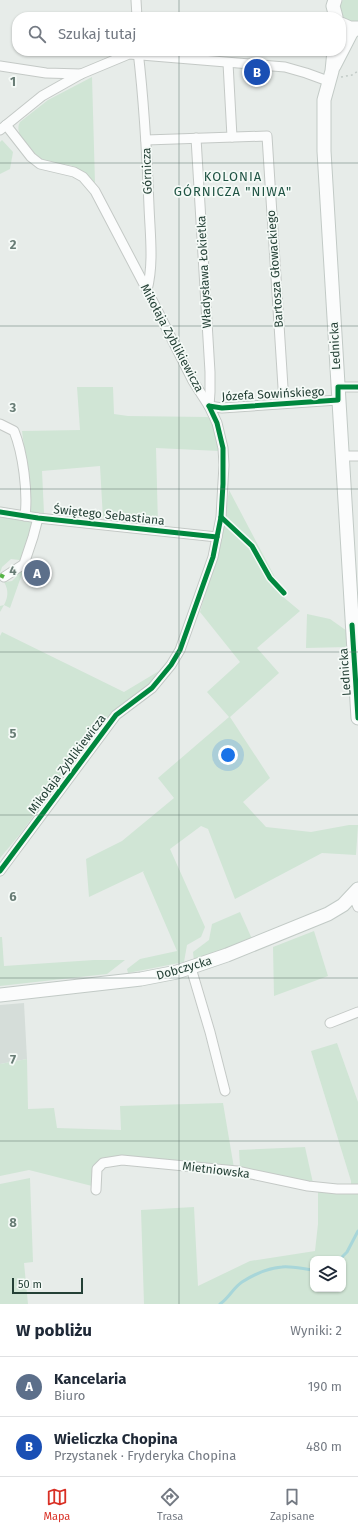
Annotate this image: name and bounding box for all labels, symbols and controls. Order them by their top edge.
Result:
search box [12,12,346,56]
icon: search [26,23,48,45]
text: Szukaj tutaj [58,25,136,43]
pin: B [244,57,270,87]
text: 1 [10,74,16,89]
street label: Górnicza [139,147,155,195]
district label: KOLONIA GÓRNICZA "NIWA" [174,169,292,199]
street label: Bartosza Głowackiego [264,210,286,328]
street label: Władysława Łokietka [194,215,214,329]
text: 2 [10,237,17,252]
street label: Mikołaja Zyblikiewicza [138,282,206,394]
street label: Lednicka [327,322,343,370]
street label: Józefa Sowińskiego [221,384,325,404]
text: 3 [9,400,17,415]
street label: Świętego Sebastiana [53,501,165,528]
pin: A [24,558,50,588]
text: 4 [9,563,17,578]
street label: Lednicka [336,648,354,696]
street label: Mikołaja Zyblikiewicza [25,712,109,816]
text: 5 [10,726,17,741]
your location [218,745,238,765]
text: 6 [9,889,17,904]
street label: Dobczycka [155,953,213,983]
text: 7 [10,1052,16,1067]
street label: Mietniowska [182,1159,250,1181]
text: 8 [9,1215,17,1230]
map controls [310,1256,346,1292]
button: layers [310,1256,346,1292]
scale bar [12,1276,83,1295]
text: 50 m [18,1278,42,1291]
text: W pobliżu [16,1320,92,1341]
text: Wyniki: 2 [290,1323,342,1338]
text: Kancelaria [54,1370,126,1388]
text: A [25,1379,33,1394]
text: 190 m [308,1379,342,1394]
text: Biuro [54,1388,85,1403]
text: Wieliczka Chopina [54,1430,178,1448]
text: B [25,1439,33,1454]
text: 480 m [306,1439,342,1454]
text: Przystanek · Fryderyka Chopina [54,1448,236,1463]
tab: Mapa [43,1486,70,1523]
tab: Trasa [157,1486,183,1523]
tab: Zapisane [270,1486,315,1523]

